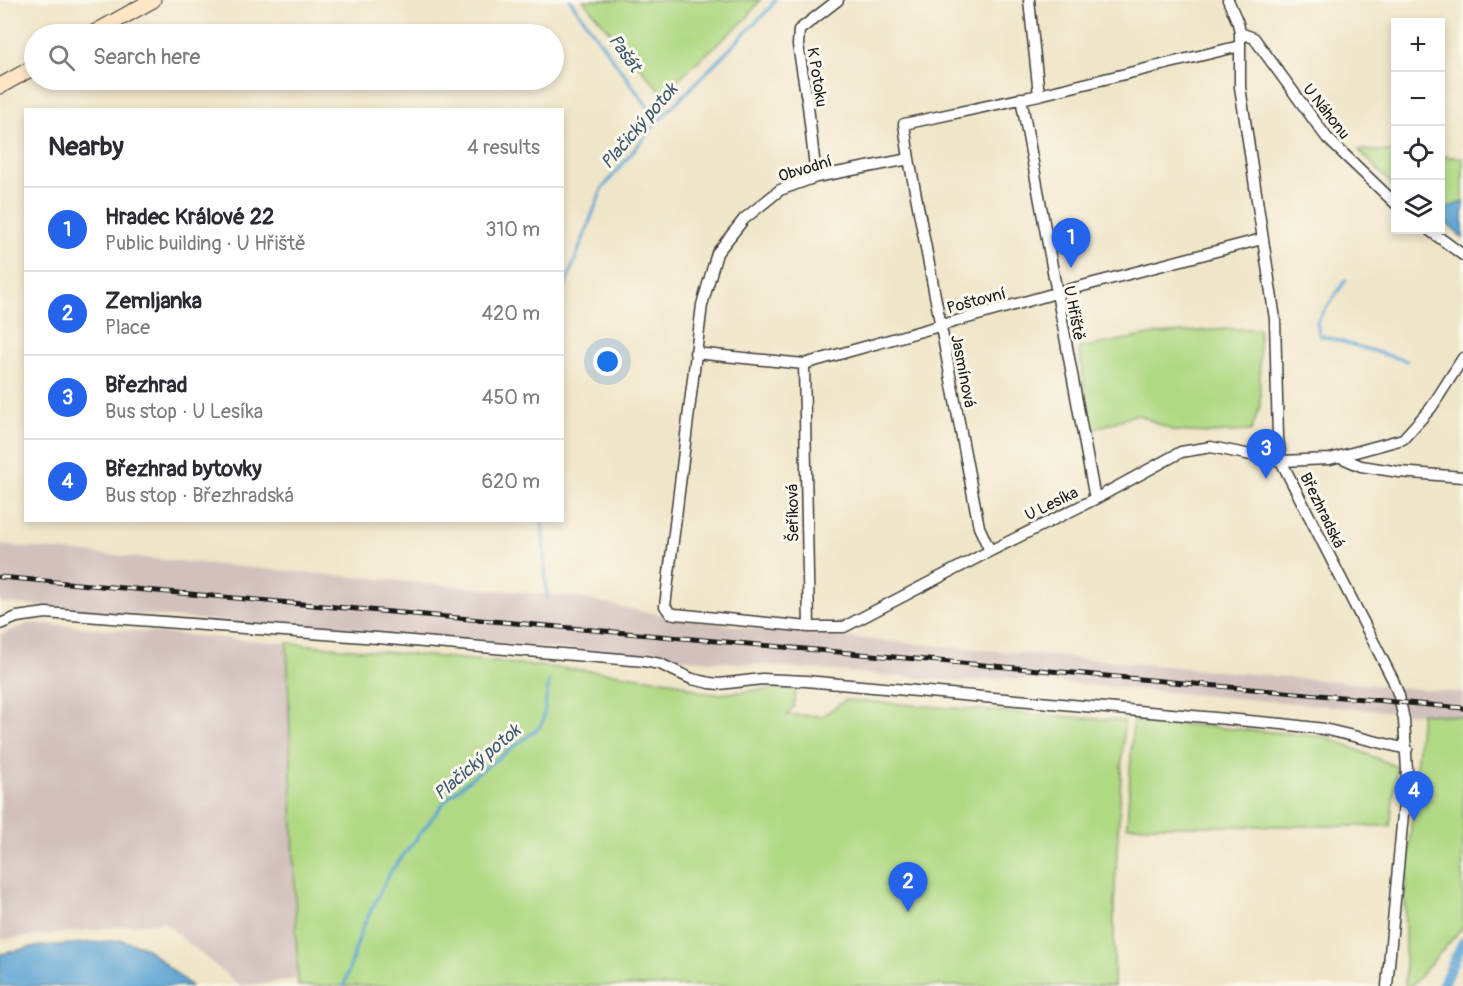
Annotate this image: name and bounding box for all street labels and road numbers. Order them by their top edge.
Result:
street label: K Potoku [802,46,832,109]
street label: U Náhonu [1298,80,1354,144]
street label: Obvodní [776,151,835,187]
street label: Poštovní [945,283,1008,318]
street label: U Hřiště [1059,284,1089,342]
street label: Jasmínová [946,333,980,409]
street label: Březhradská [1295,470,1349,551]
street label: U Lesíka [1022,482,1081,525]
street label: Šeříková [781,484,804,542]

